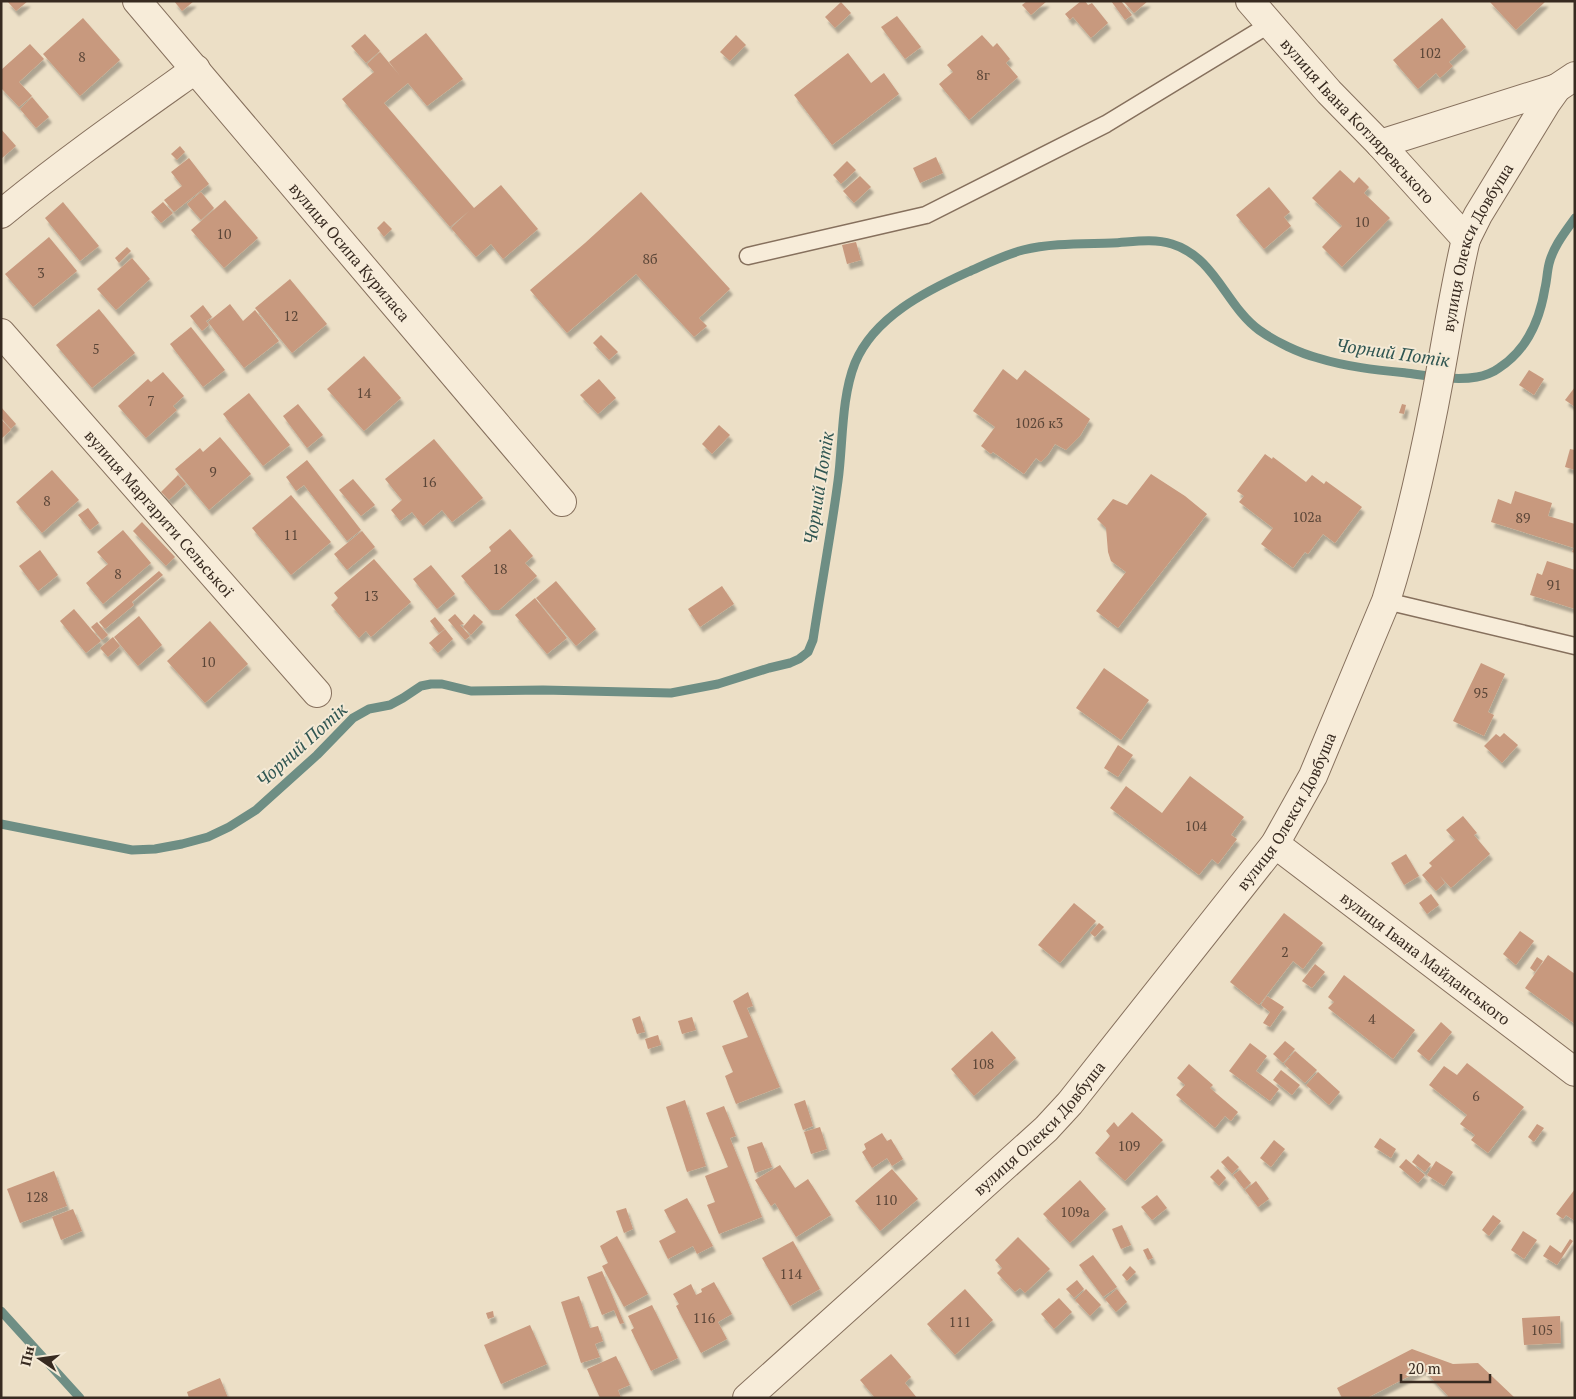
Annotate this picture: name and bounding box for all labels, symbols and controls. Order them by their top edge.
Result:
street label: вулиця Івана Котляревського [1276,33,1440,208]
house number: 102 [1419,43,1441,62]
house number: 8 [78,47,86,66]
house number: 8г [976,65,990,84]
street label: вулиця Олекси Довбуша [1437,159,1518,334]
street label: вулиця Осипа Куриласа [284,177,415,326]
house number: 10 [1355,212,1369,231]
house number: 10 [217,224,231,243]
house number: 8б [642,249,658,268]
house number: 3 [37,263,45,282]
house number: 12 [284,306,298,325]
water label: Чорний Потік [1335,332,1452,372]
house number: 5 [92,339,100,358]
house number: 14 [357,383,372,402]
house number: 7 [147,391,155,410]
house number: 102б к3 [1015,413,1063,432]
street label: вулиця Маргарити Сельської [80,425,239,602]
water label: Чорний Потік [797,429,839,546]
house number: 9 [209,462,217,481]
house number: 16 [422,472,437,491]
house number: 8 [43,491,51,510]
house number: 102а [1292,507,1322,526]
house number: 89 [1516,508,1530,527]
house number: 11 [284,525,298,544]
house number: 18 [493,559,507,578]
house number: 8 [114,564,122,583]
house number: 91 [1547,575,1561,594]
house number: 13 [364,586,378,605]
house number: 10 [201,652,215,671]
house number: 95 [1474,683,1488,702]
water label: Чорний Потік [251,697,352,791]
street label: вулиця Олекси Довбуша [1232,729,1341,895]
house number: 104 [1185,816,1208,835]
street label: вулиця Івана Майданського [1336,887,1515,1030]
house number: 2 [1281,942,1289,961]
house number: 4 [1368,1009,1376,1028]
house number: 108 [972,1054,994,1073]
street label: вулиця Олекси Довбуша [968,1056,1110,1200]
house number: 6 [1472,1086,1480,1105]
house number: 109 [1118,1136,1140,1155]
house number: 128 [26,1187,48,1206]
house number: 110 [875,1190,897,1209]
house number: 109а [1060,1202,1090,1221]
house number: 114 [780,1264,803,1283]
house number: 116 [693,1308,716,1327]
house number: 111 [949,1312,971,1331]
house number: 105 [1531,1320,1553,1339]
north arrow [15,1334,65,1384]
text: Пн [15,1344,38,1368]
scale bar [1401,1352,1490,1384]
text: 20 m [1408,1358,1441,1378]

